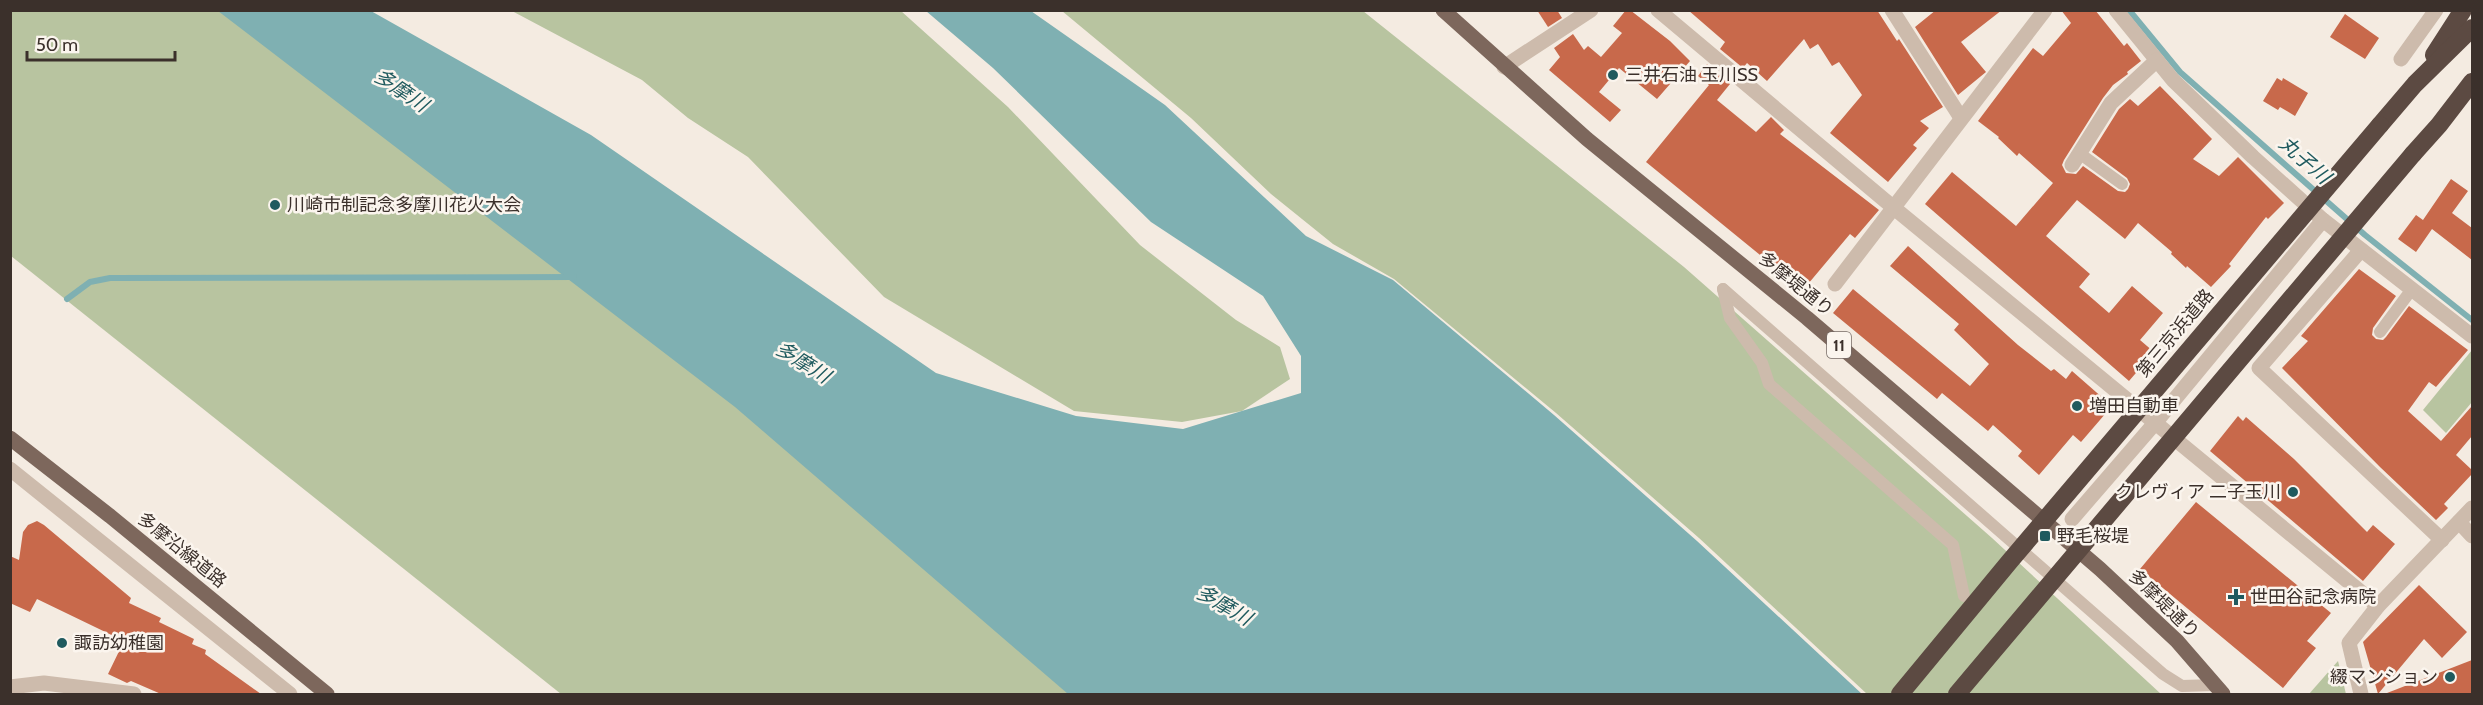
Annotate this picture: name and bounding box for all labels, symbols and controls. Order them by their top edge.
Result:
scale bar [27,24,176,62]
text: 50 m [36,34,78,56]
water label: 多摩川 [369,63,434,118]
place label: 三井石油 玉川SS [1625,64,1758,86]
marker: 三井石油 玉川SS [1606,68,1620,82]
water label: 丸子川 [2274,131,2337,190]
place label: 川崎市制記念多摩川花火大会 [287,194,521,216]
marker: 川崎市制記念多摩川花火大会 [268,198,282,212]
street label: 多摩堤通り [1754,247,1838,321]
street label: 第三京浜道路 [2132,285,2218,381]
road number: 11 [1827,332,1851,358]
water label: 多摩川 [771,336,836,389]
place label: 増田自動車 [2089,395,2179,417]
marker: 増田自動車 [2070,399,2084,413]
place label: クレヴィア 二子玉川 [2115,481,2281,503]
marker: クレヴィア 二子玉川 [2286,485,2300,499]
street label: 多摩沿線道路 [133,507,231,593]
place label: 野毛桜堤 [2057,525,2129,547]
marker: 野毛桜堤 [2038,529,2052,543]
street label: 多摩堤通り [2124,565,2204,643]
water label: 多摩川 [1192,580,1258,631]
place label: 世田谷記念病院 [2250,586,2376,608]
marker: 世田谷記念病院 [2227,588,2245,606]
place label: 諏訪幼稚園 [74,632,164,654]
marker: 諏訪幼稚園 [55,636,69,650]
place label: 綴マンション [2330,666,2438,688]
marker: 綴マンション [2443,670,2457,684]

